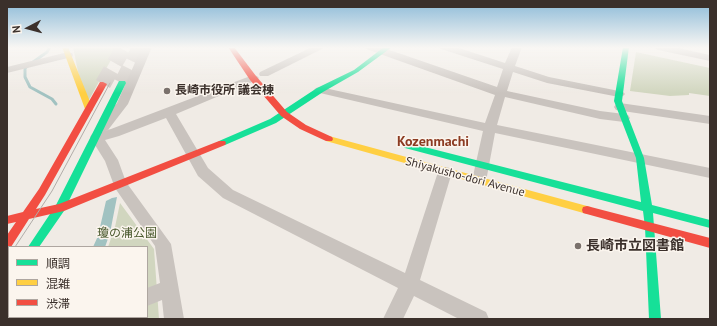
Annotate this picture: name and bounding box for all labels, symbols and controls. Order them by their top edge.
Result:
north arrow [8,8,48,48]
text: N [9,25,23,34]
place label: 長崎市役所 議会棟 [175,84,274,98]
marker: 長崎市役所 議会棟 [162,86,172,96]
district label: Kozenmachi [397,134,469,150]
street label: Shiyakusho-dori Avenue [404,154,526,200]
park label: 瓊の浦公園 [97,227,157,241]
place label: 長崎市立図書館 [586,238,684,254]
marker: 長崎市立図書館 [573,241,583,251]
legend [8,246,148,318]
text: 順調 [46,256,70,271]
text: 混雑 [46,276,70,291]
text: 渋滞 [46,296,70,311]

